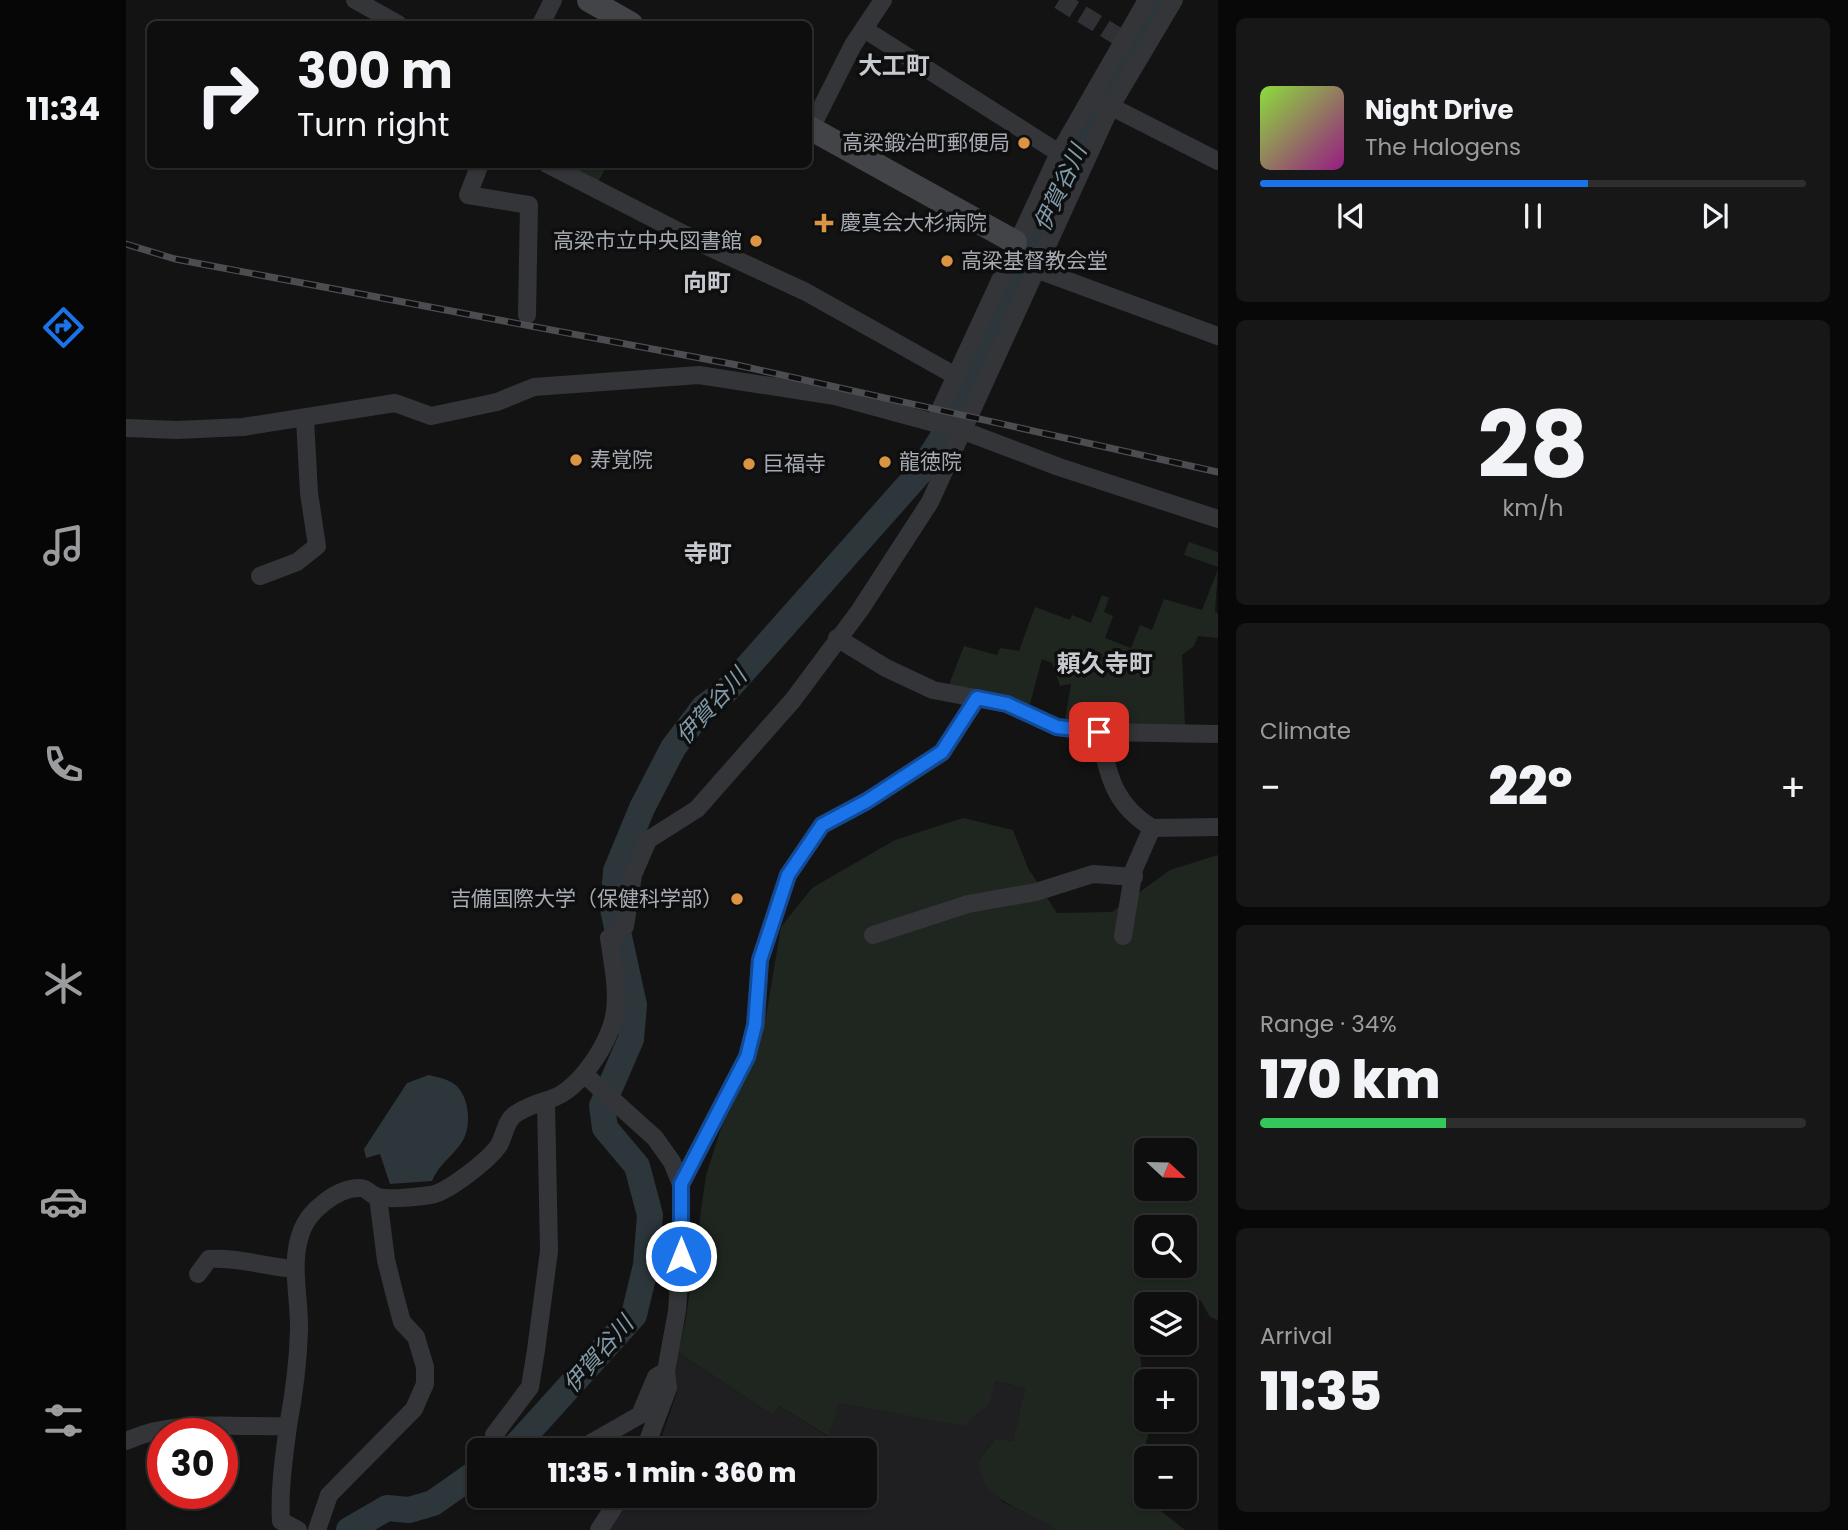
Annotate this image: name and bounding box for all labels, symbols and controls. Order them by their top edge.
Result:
text: 300 m [297,37,453,105]
icon: right [182,49,273,140]
district label: 大工町 [858,49,930,82]
text: 11:34 [26,86,100,131]
text: Night Drive [1365,92,1513,128]
text: Turn right [297,102,449,147]
place label: 高梁鍛冶町郵便局 [842,128,1010,157]
text: The Halogens [1365,131,1521,163]
marker: 高梁鍛冶町郵便局 [1016,135,1032,151]
water label: 伊賀谷川 [1026,137,1095,236]
icon: previous [1332,197,1370,235]
icon: pause [1514,197,1552,235]
icon: next [1696,197,1734,235]
place label: 慶真会大杉病院 [840,208,987,237]
marker: 慶真会大杉病院 [814,213,834,233]
place label: 高梁市立中央図書館 [553,226,742,255]
marker: 高梁市立中央図書館 [748,233,764,249]
place label: 高梁基督教会堂 [961,246,1108,275]
marker: 高梁基督教会堂 [939,253,955,269]
district label: 向町 [683,266,731,299]
icon: directions [39,303,88,352]
text: 28 [1478,381,1588,509]
place label: 寿覚院 [590,445,653,474]
place label: 龍徳院 [899,447,962,476]
place label: 巨福寺 [763,449,826,478]
marker: 寿覚院 [568,452,584,468]
marker: 龍徳院 [877,454,893,470]
marker: 巨福寺 [741,456,757,472]
text: km/h [1502,492,1564,524]
icon: music [39,521,88,570]
district label: 寺町 [684,537,732,570]
district label: 頼久寺町 [1057,647,1153,680]
water label: 伊賀谷川 [668,659,756,751]
pin [1069,702,1129,762]
icon: arrive [1080,713,1118,751]
text: Climate [1260,715,1351,747]
icon: phone [39,740,88,789]
text: 22° [1488,750,1573,823]
text: − [1260,761,1281,814]
text: + [1780,761,1806,814]
place label: 吉備国際大学（保健科学部） [450,884,723,913]
marker: 吉備国際大学（保健科学部） [729,891,745,907]
icon: climate [39,959,88,1008]
text: Range · 34% [1260,1008,1397,1040]
text: 170 km [1260,1043,1441,1116]
north arrow [1134,1138,1197,1200]
map controls [1134,1138,1197,1509]
icon: car [39,1177,88,1226]
button: search [1134,1215,1197,1278]
position arrow [644,1219,718,1293]
button: layers [1134,1292,1197,1355]
water label: 伊賀谷川 [556,1307,642,1399]
text: Arrival [1260,1320,1332,1352]
text: 11:35 [1260,1355,1382,1428]
button: + [1134,1369,1197,1432]
icon: filters [39,1396,88,1445]
speed limit sign: 30 [147,1418,238,1509]
button: − [1134,1446,1197,1509]
text: 11:35 · 1 min · 360 m [548,1455,796,1491]

